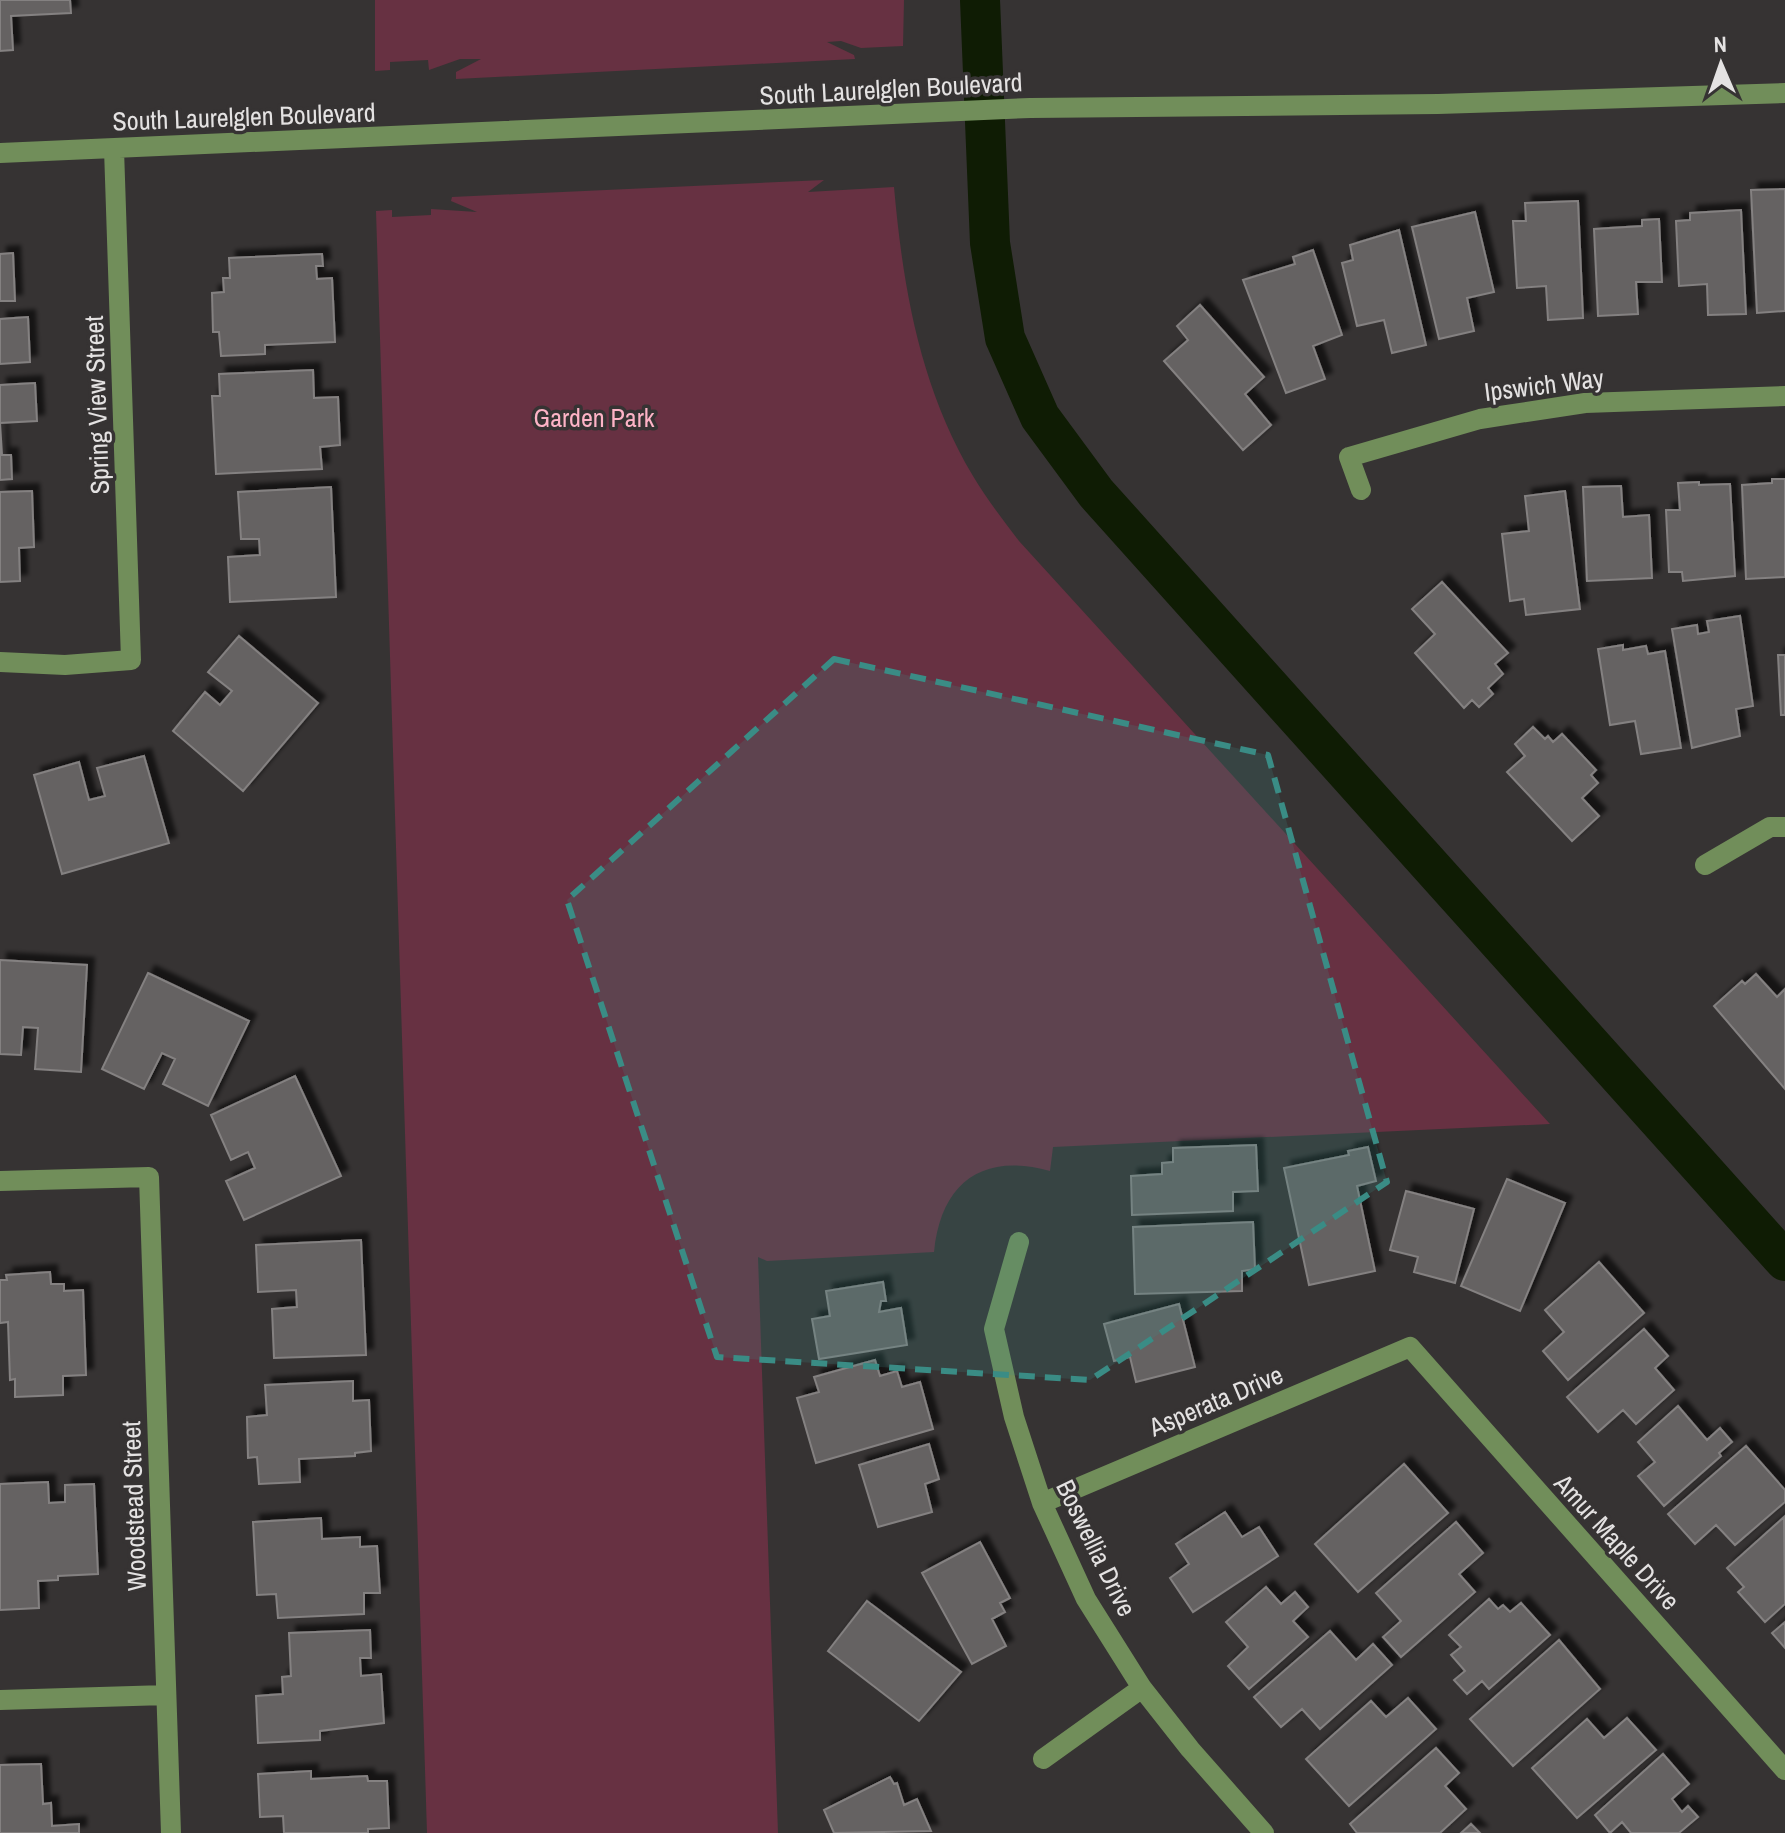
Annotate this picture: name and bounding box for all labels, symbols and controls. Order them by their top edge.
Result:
north arrow [1681,24,1761,104]
text: N [1713,29,1727,59]
street label: South Laurelglen Boulevard [759,64,1023,113]
street label: South Laurelglen Boulevard [112,94,376,139]
street label: Spring View Street [76,315,117,495]
street label: Ipswich Way [1482,360,1606,409]
park label: Garden Park [534,400,655,435]
street label: Asperata Drive [1143,1357,1288,1445]
street label: Woodstead Street [113,1420,154,1592]
street label: Amur Maple Drive [1546,1465,1688,1617]
street label: Boswellia Drive [1048,1474,1145,1622]

